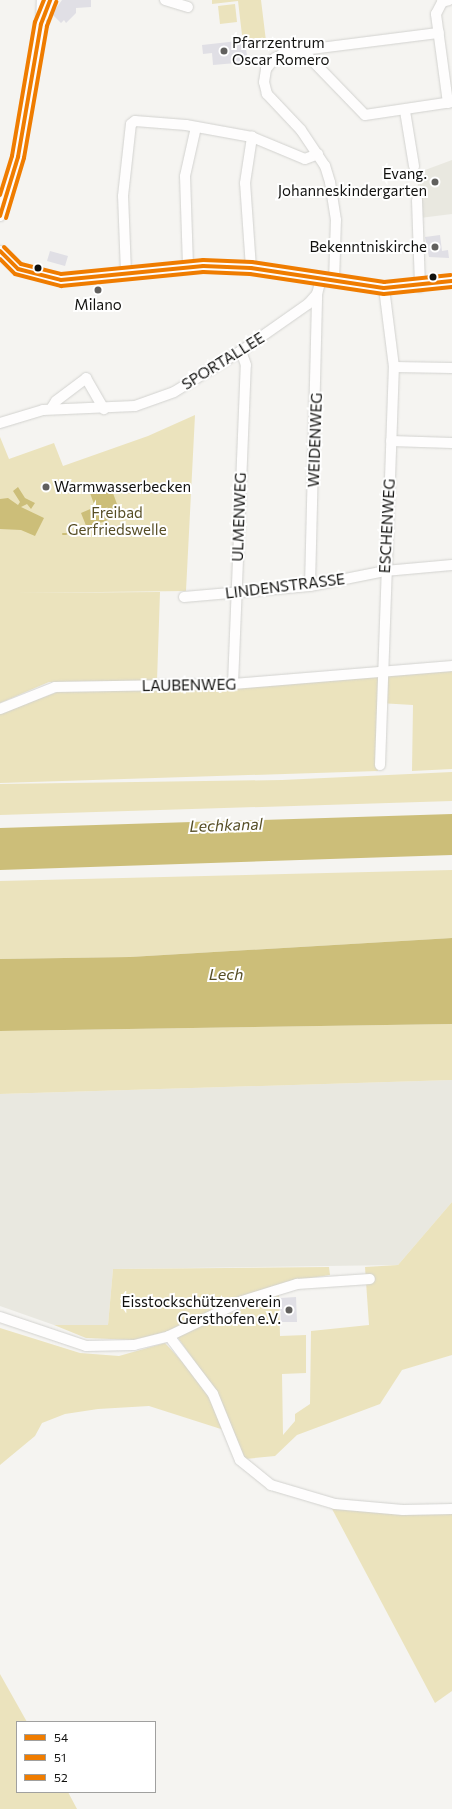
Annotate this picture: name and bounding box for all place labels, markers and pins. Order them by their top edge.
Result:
place label: Pfarrzentrum Oscar Romero [232,33,329,68]
marker: Pfarrzentrum Oscar Romero [219,46,229,56]
place label: Evang. Johanneskindergarten [278,164,427,199]
marker: Evang. Johanneskindergarten [430,177,440,187]
place label: Bekenntniskirche [309,238,427,256]
marker: Bekenntniskirche [430,242,440,252]
unlabelled marker [33,263,43,273]
unlabelled marker [428,272,438,282]
marker: Milano [93,285,103,295]
place label: Milano [74,296,122,314]
place label: Warmwasserbecken [54,478,191,496]
marker: Warmwasserbecken [41,482,51,492]
place label: Eisstockschützenverein Gersthofen e.V. [122,1292,281,1327]
marker: Eisstockschützenverein Gersthofen e.V. [284,1305,294,1315]

